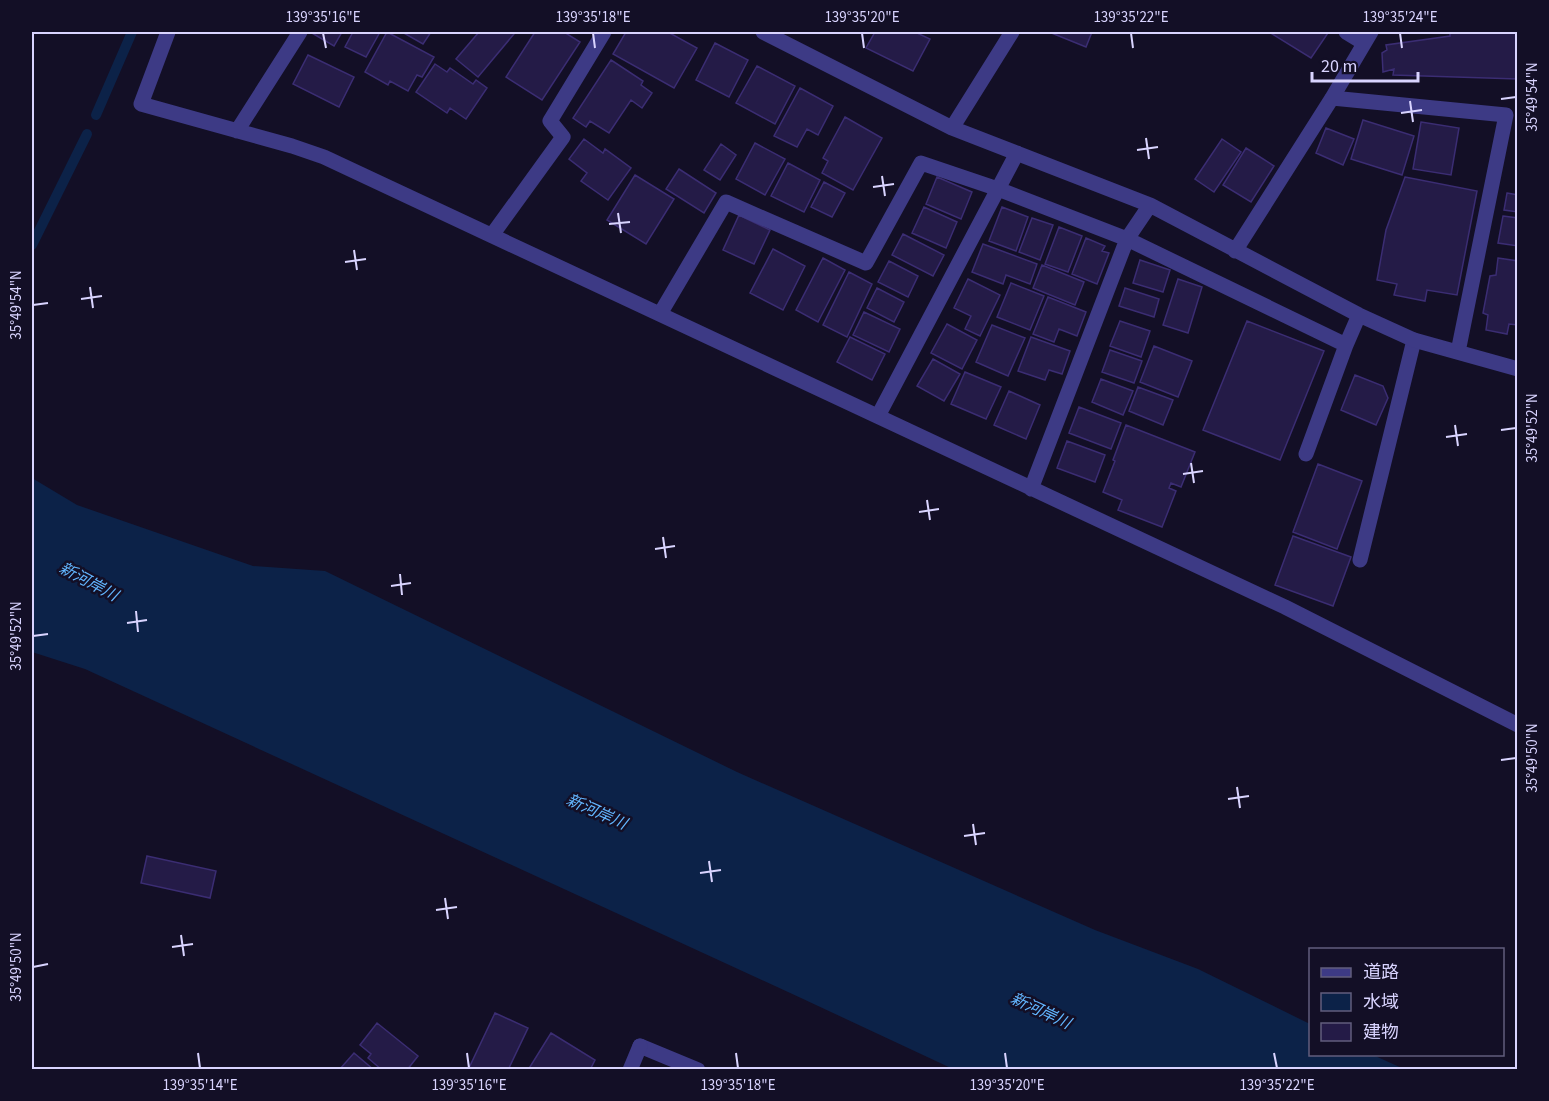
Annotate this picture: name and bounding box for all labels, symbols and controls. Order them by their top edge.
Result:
text: 139°35'16"E [285,7,361,28]
text: 139°35'18"E [555,7,631,28]
text: 139°35'20"E [824,7,900,28]
text: 139°35'22"E [1093,7,1169,28]
text: 139°35'24"E [1362,7,1438,28]
scale bar [1312,45,1418,83]
text: 20 m [1321,54,1357,79]
text: 35°49'54"N [1522,62,1543,132]
text: 35°49'54"N [6,270,27,340]
text: 35°49'52"N [1522,393,1543,463]
water label: 新河岸川 [55,557,124,608]
text: 35°49'52"N [6,601,27,671]
text: 35°49'50"N [1522,723,1543,793]
water label: 新河岸川 [563,789,632,836]
text: 35°49'50"N [6,932,27,1002]
legend [1309,948,1504,1056]
text: 道路 [1363,960,1399,985]
water label: 新河岸川 [1007,987,1076,1035]
text: 水域 [1363,990,1399,1015]
text: 建物 [1363,1020,1399,1045]
text: 139°35'14"E [162,1075,238,1096]
text: 139°35'16"E [431,1075,507,1096]
text: 139°35'18"E [700,1075,776,1096]
text: 139°35'20"E [969,1075,1045,1096]
text: 139°35'22"E [1239,1075,1315,1096]

